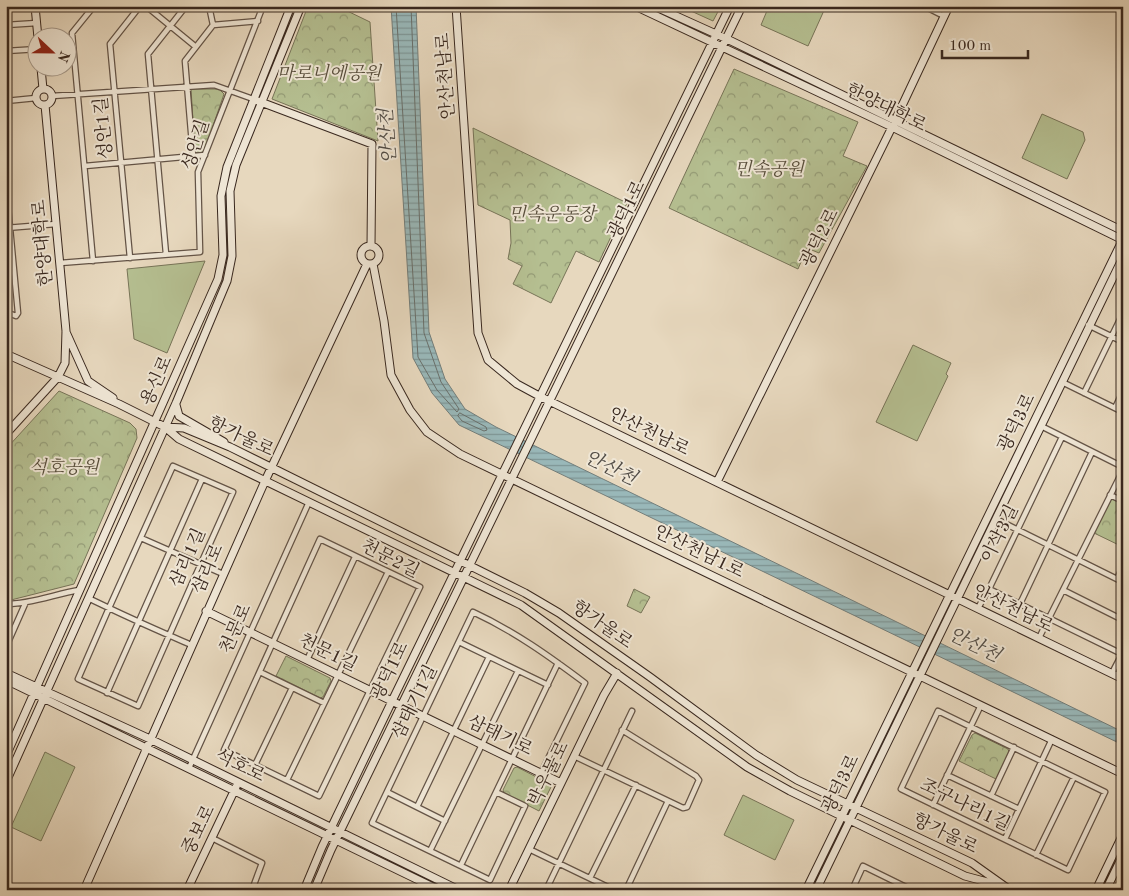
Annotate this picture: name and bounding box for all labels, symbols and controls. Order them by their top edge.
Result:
north arrow [28,28,78,78]
scale bar [942,28,1028,60]
street label: 안산천남로 [433,32,458,120]
text: 100 m [949,39,991,54]
text: N [55,49,72,64]
park label: 마로니에공원 [277,63,383,83]
street label: 한양대학로 [843,80,929,135]
street label: 성안1길 [91,96,116,160]
water label: 안산천 [374,106,400,164]
street label: 성안길 [178,117,213,173]
park label: 민속공원 [734,159,805,179]
street label: 광덕1로 [604,177,649,242]
street label: 한양대학로 [29,199,56,287]
park label: 민속운동장 [509,204,598,224]
street label: 광덕2로 [797,206,842,270]
street label: 용신로 [137,353,176,408]
street label: 광덕3로 [994,390,1039,455]
street label: 안산천남로 [606,404,692,459]
street label: 항가울로 [206,413,277,460]
water label: 안산천 [581,446,642,490]
park label: 석호공원 [29,457,100,477]
street label: 이삭3길 [977,501,1022,566]
street label: 안산천남1로 [651,522,747,581]
street label: 삼리1길 [166,525,209,590]
street label: 천문2길 [358,536,422,581]
street label: 삼리로 [188,541,227,596]
street label: 안산천남로 [970,581,1056,636]
street label: 항가울로 [568,597,636,652]
street label: 천문로 [216,601,255,656]
water label: 안산천 [945,623,1006,667]
street label: 천문1길 [296,630,361,675]
street label: 광덕1로 [367,638,412,703]
street label: 삼태기1길 [388,662,441,742]
street label: 삼태기로 [465,712,536,759]
street label: 박우물로 [525,738,572,809]
street label: 석호로 [213,745,268,786]
street label: 광덕3로 [818,751,863,816]
street label: 조구나리1길 [917,775,1013,834]
street label: 중보로 [179,802,219,857]
street label: 항가울로 [910,810,981,857]

